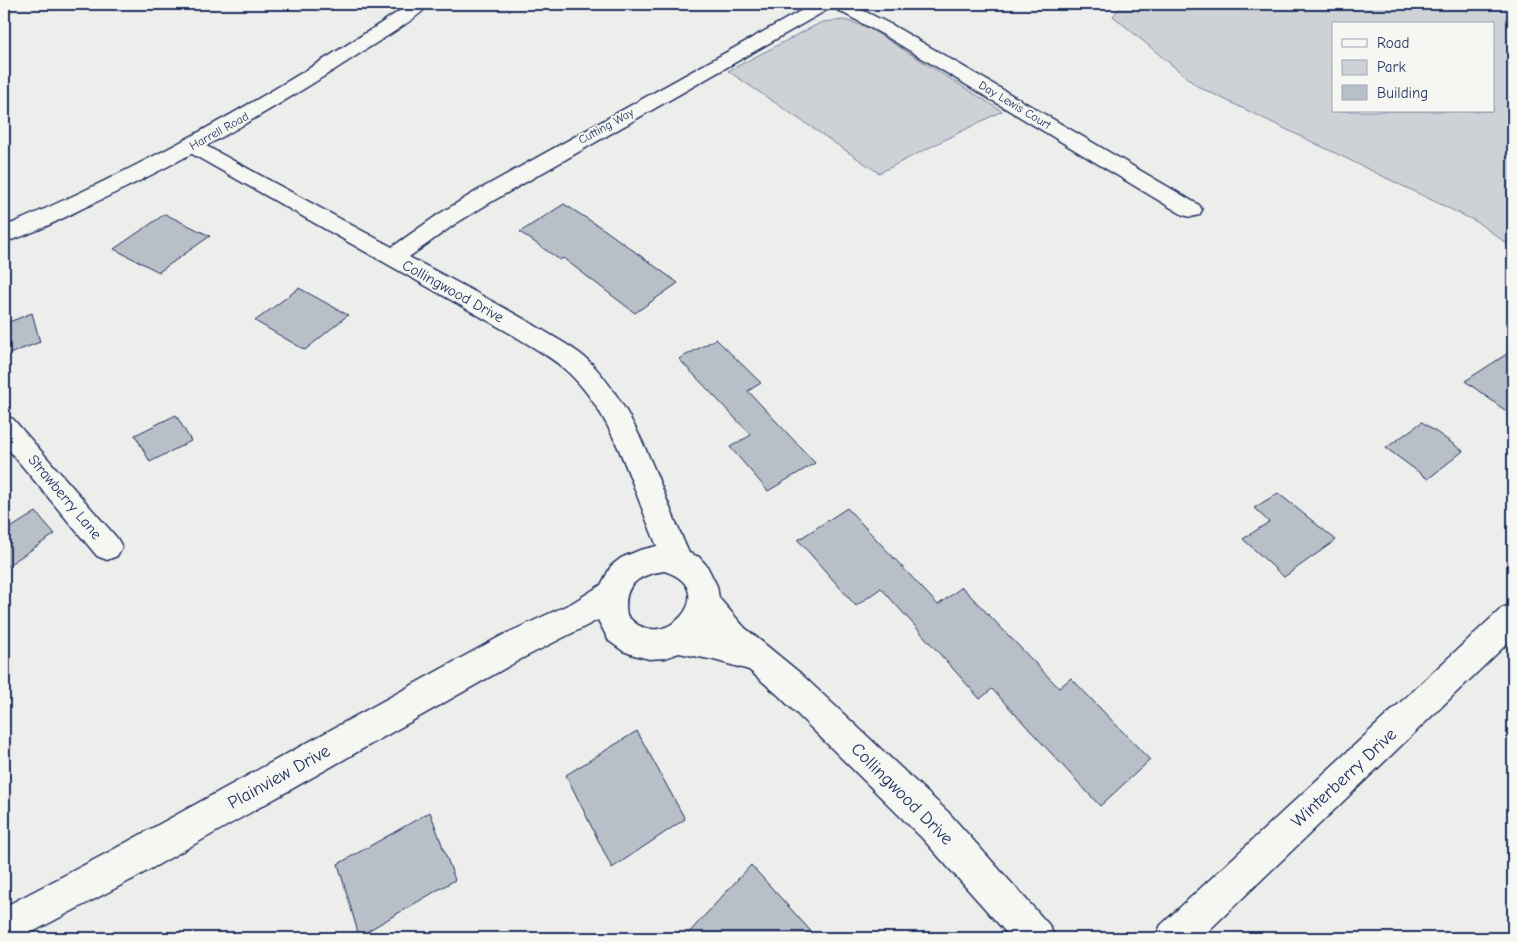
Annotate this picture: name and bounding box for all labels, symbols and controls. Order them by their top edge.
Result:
legend [1332,22,1494,112]
text: Road [1377,34,1409,52]
text: Park [1377,58,1406,76]
street label: Day Lewis Court [976,78,1054,132]
text: Building [1377,84,1428,102]
street label: Cutting Way [576,105,637,147]
street label: Harrell Road [187,109,251,153]
street label: Collingwood Drive [399,256,507,327]
street label: Strawberry Lane [24,451,106,543]
street label: Winterberry Drive [1287,724,1401,832]
street label: Collingwood Drive [847,739,957,849]
street label: Plainview Drive [224,740,334,814]

